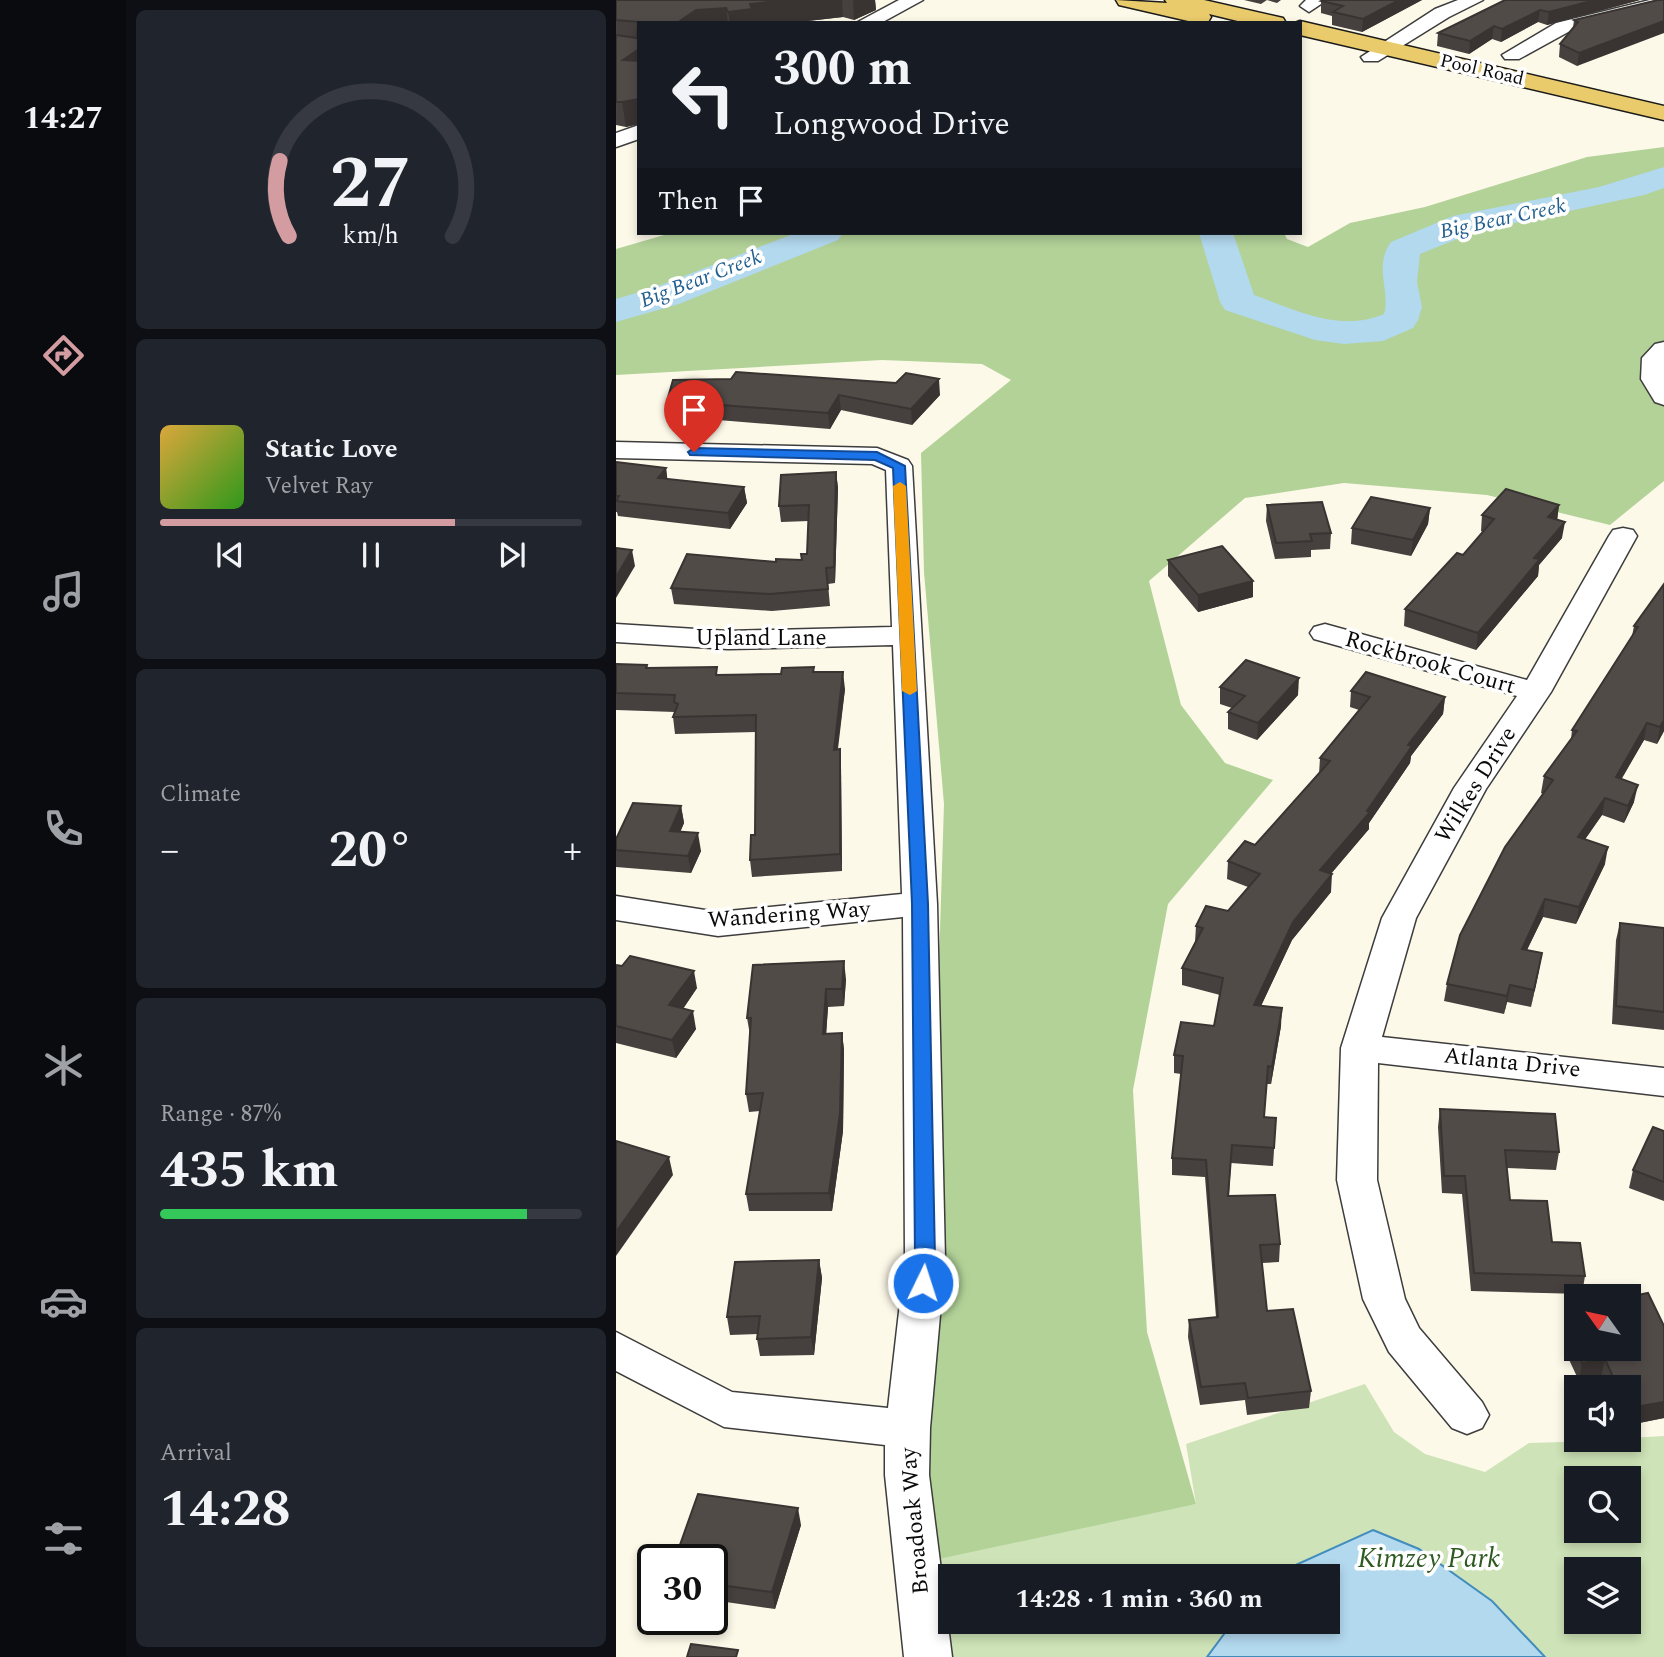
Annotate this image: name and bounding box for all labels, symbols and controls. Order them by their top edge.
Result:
text: 300 m [773,32,912,107]
street label: Pool Road [1437,46,1527,94]
icon: left [658,49,749,140]
text: 14:27 [23,94,103,143]
text: Longwood Drive [773,100,1010,149]
text: 27 [330,129,412,240]
text: Then [658,181,718,221]
icon: arrive [732,182,770,220]
water label: Big Bear Creek [1437,190,1569,248]
text: km/h [343,217,399,255]
water label: Big Bear Creek [635,241,767,317]
icon: directions [39,331,88,380]
pin [664,380,724,452]
icon: arrive [675,391,713,429]
text: Static Love [265,429,398,469]
text: Velvet Ray [265,469,372,504]
icon: previous [211,536,249,574]
icon: pause [352,536,390,574]
icon: next [493,536,531,574]
icon: music [39,567,88,616]
street label: Upland Lane [695,621,827,656]
street label: Rockbrook Court [1341,622,1519,704]
street label: Wilkes Drive [1426,720,1526,850]
text: Climate [160,777,241,812]
icon: phone [39,804,88,853]
text: 20° [329,811,413,890]
text: − [160,822,179,880]
text: + [563,822,582,880]
street label: Wandering Way [707,892,872,938]
street label: Atlanta Drive [1442,1038,1582,1088]
icon: climate [39,1041,88,1090]
text: Range · 87% [160,1097,281,1132]
text: 435 km [160,1131,339,1210]
position arrow [886,1246,960,1320]
icon: car [39,1277,88,1326]
north arrow [1564,1284,1642,1362]
map controls [1564,1284,1641,1634]
button: sound [1564,1375,1641,1452]
text: Arrival [160,1436,232,1471]
street label: Broadoak Way [891,1445,939,1596]
button: search [1564,1466,1641,1543]
text: 14:28 [160,1470,291,1549]
icon: filters [39,1514,88,1563]
park label: Kimzey Park [1358,1537,1500,1580]
speed limit sign: 30 [637,1544,728,1635]
button: layers [1564,1557,1641,1634]
text: 14:28 · 1 min · 360 m [1015,1579,1263,1619]

